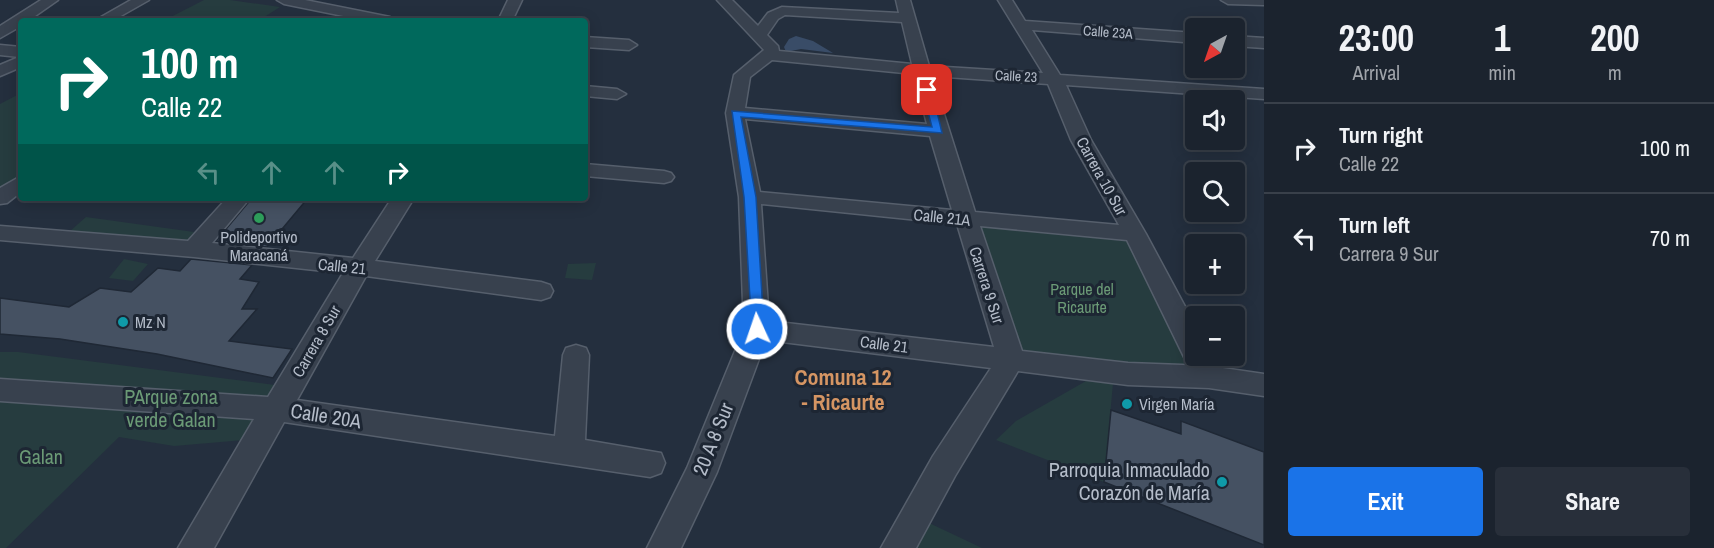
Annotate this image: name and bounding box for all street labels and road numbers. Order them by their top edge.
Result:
street label: Calle 23A [1083,21,1134,43]
street label: Calle 23 [994,66,1038,86]
street label: Carrera 10 Sur [1071,133,1133,220]
street label: Calle 21A [913,203,972,231]
street label: Carrera 9 Sur [964,244,1010,327]
street label: Calle 21 [317,253,368,280]
street label: Carrera 8 Sur [287,301,346,381]
street label: Calle 21 [859,330,910,358]
street label: Calle 20A [289,397,363,434]
street label: 20 A 8 Sur [686,398,739,479]

